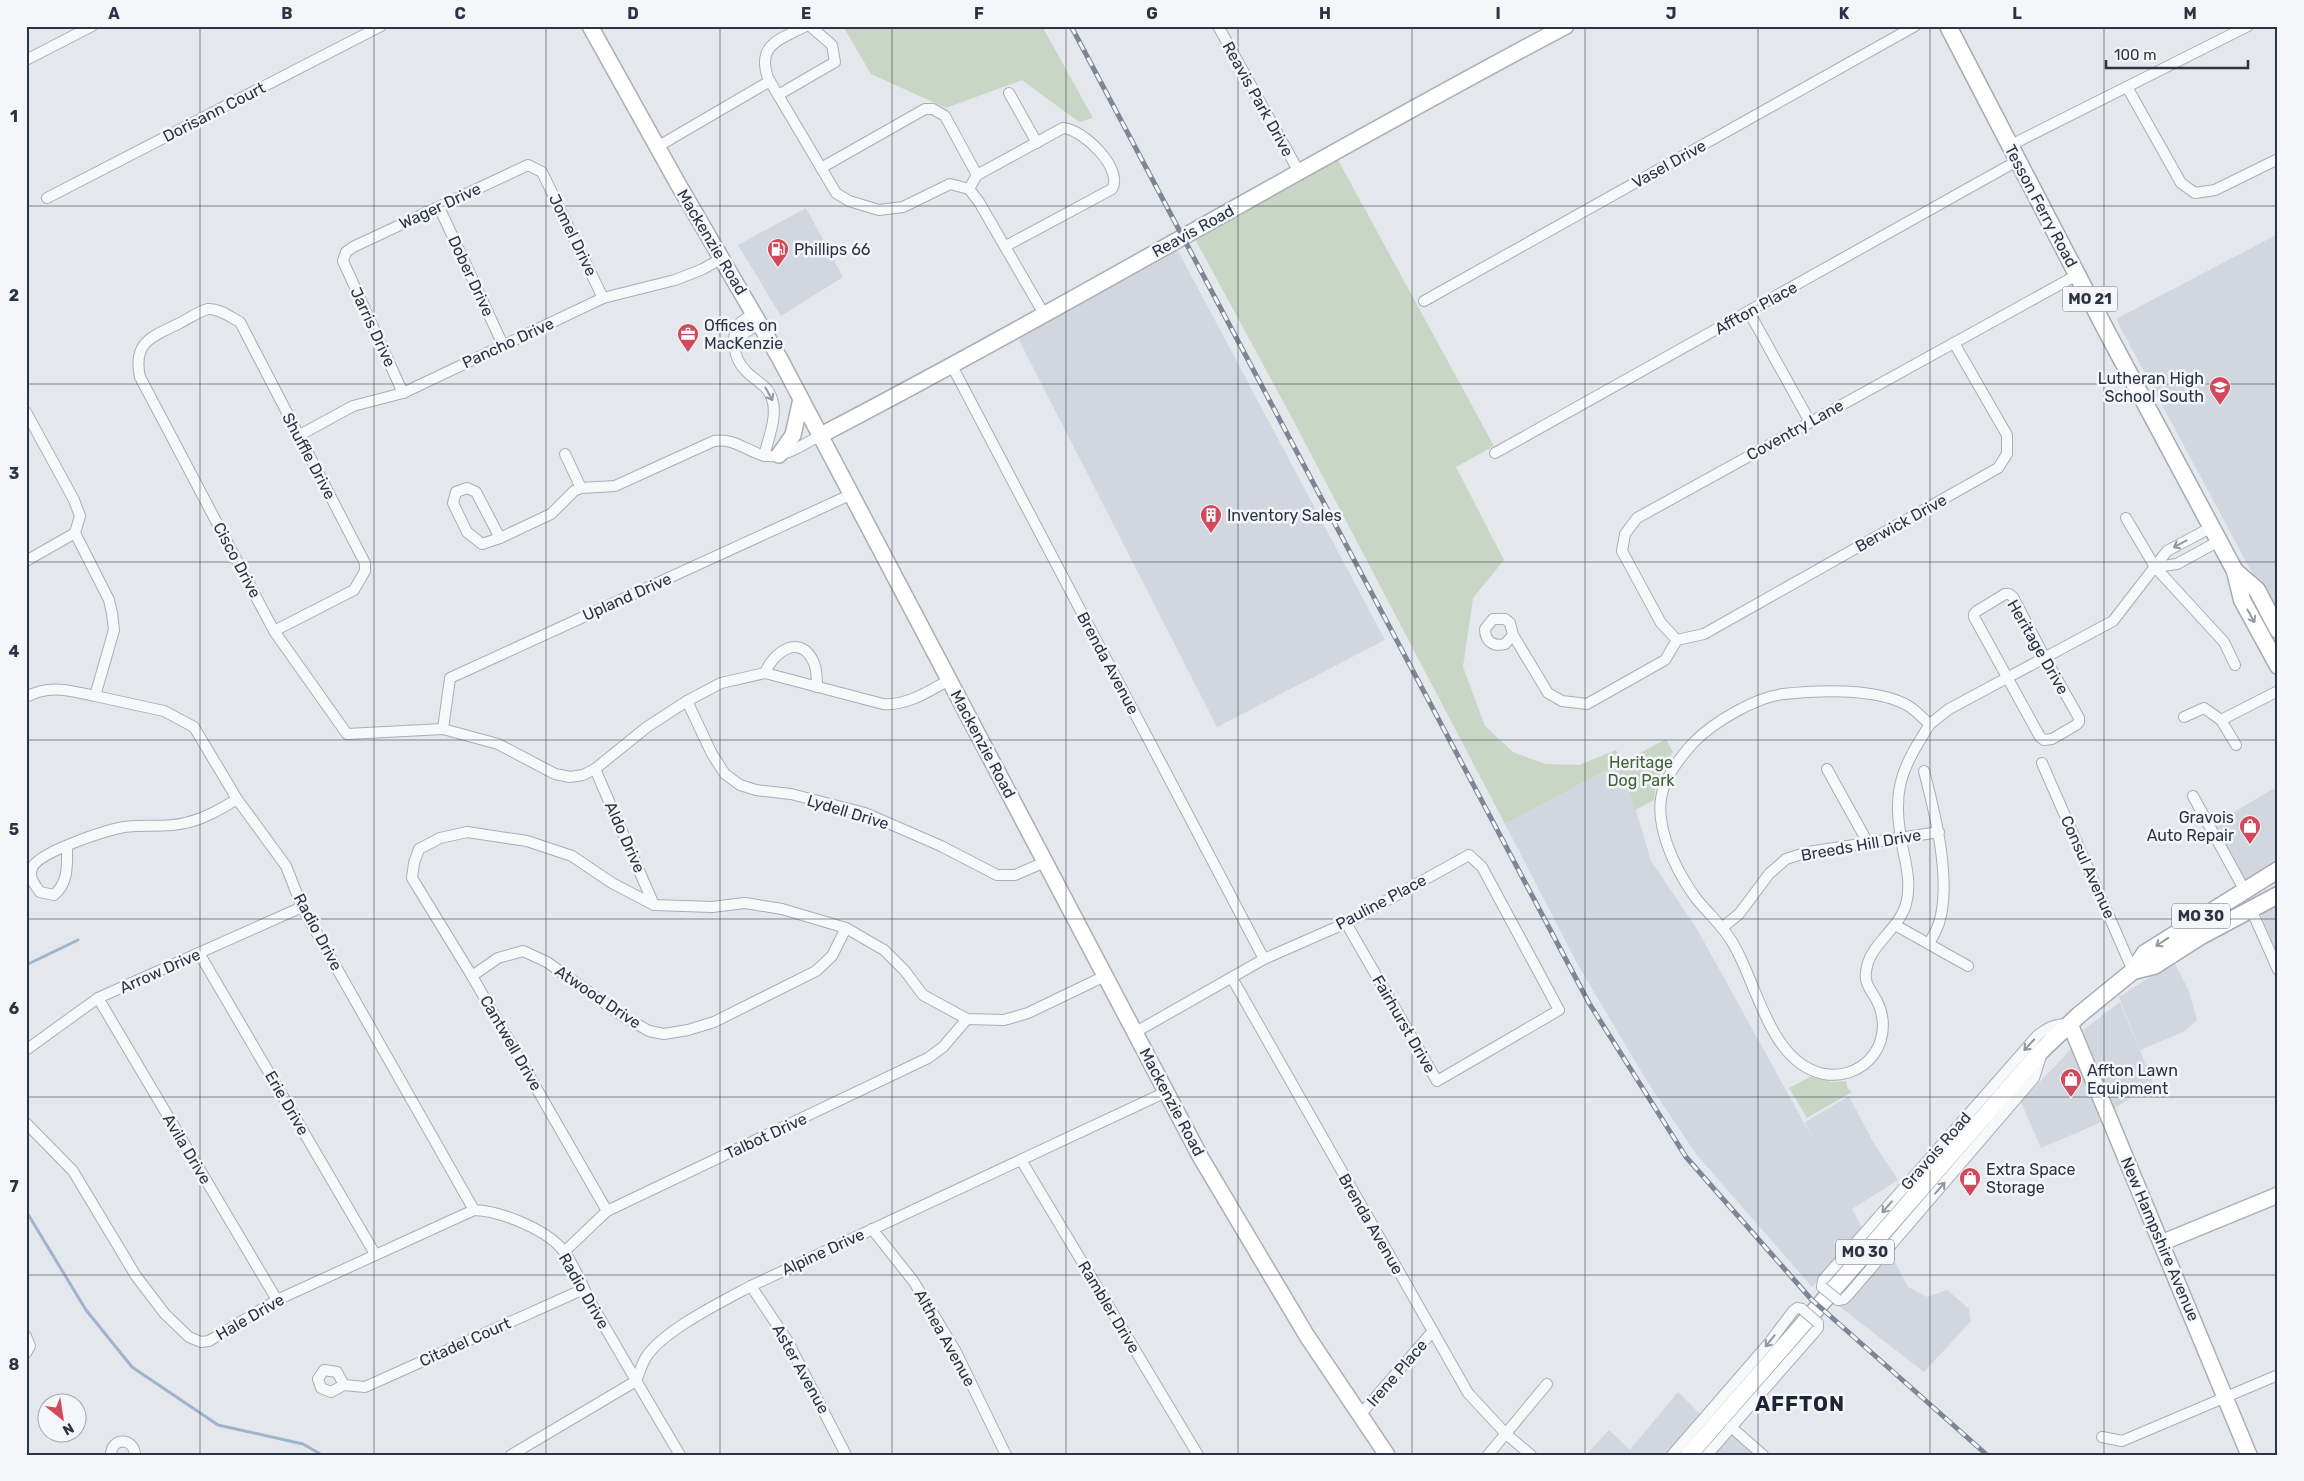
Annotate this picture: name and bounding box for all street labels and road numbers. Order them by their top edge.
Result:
street label: Reavis Park Drive [1219,38,1297,160]
street label: Dorisann Court [160,78,268,146]
street label: Vasel Drive [1629,136,1709,192]
street label: Tesson Ferry Road [2001,141,2081,271]
street label: Wager Drive [396,179,484,233]
street label: Mackenzie Road [673,186,751,298]
street label: Jomel Drive [545,191,601,279]
street label: Reavis Road [1149,201,1237,261]
street label: Dober Drive [444,233,498,319]
street label: Affton Place [1711,278,1801,338]
street label: Jarris Drive [346,284,400,370]
road number: MO 21 [2062,286,2118,312]
street label: Pancho Drive [459,313,557,372]
street label: Coventry Lane [1743,396,1847,464]
street label: Shuffle Drive [278,409,340,503]
street label: Berwick Drive [1852,490,1950,556]
street label: Cisco Drive [209,519,265,601]
street label: Upland Drive [580,569,674,625]
street label: Heritage Drive [2003,596,2073,698]
street label: Brenda Avenue [1073,609,1143,717]
street label: Mackenzie Road [947,687,1019,801]
street label: Lydell Drive [805,791,891,833]
street label: Aldo Drive [601,799,649,875]
street label: Consul Avenue [2057,813,2119,921]
street label: Breeds Hill Drive [1799,825,1923,865]
street label: Pauline Place [1333,870,1430,934]
street label: Radio Drive [290,890,346,974]
road number: MO 30 [2172,904,2230,928]
street label: Arrow Drive [117,945,203,997]
street label: Atwood Drive [551,961,645,1033]
street label: Fairhurst Drive [1368,972,1440,1076]
street label: Cantwell Drive [476,992,546,1094]
street label: Mackenzie Road [1136,1045,1208,1159]
street label: Erie Drive [261,1067,313,1139]
street label: Gravois Road [1897,1108,1975,1194]
street label: Talbot Drive [722,1109,810,1163]
street label: Avila Drive [159,1111,215,1187]
street label: New Hampshire Avenue [2117,1154,2203,1324]
street label: Brenda Avenue [1334,1170,1408,1278]
street label: Alpine Drive [779,1225,867,1279]
road number: MO 30 [1836,1240,1894,1264]
street label: Radio Drive [555,1250,613,1332]
street label: Rambler Drive [1074,1258,1144,1357]
street label: Althea Avenue [911,1286,979,1390]
street label: Hale Drive [213,1290,287,1344]
street label: Citadel Court [417,1313,513,1371]
street label: Aster Avenue [769,1321,833,1417]
street label: Irene Place [1363,1336,1431,1410]

